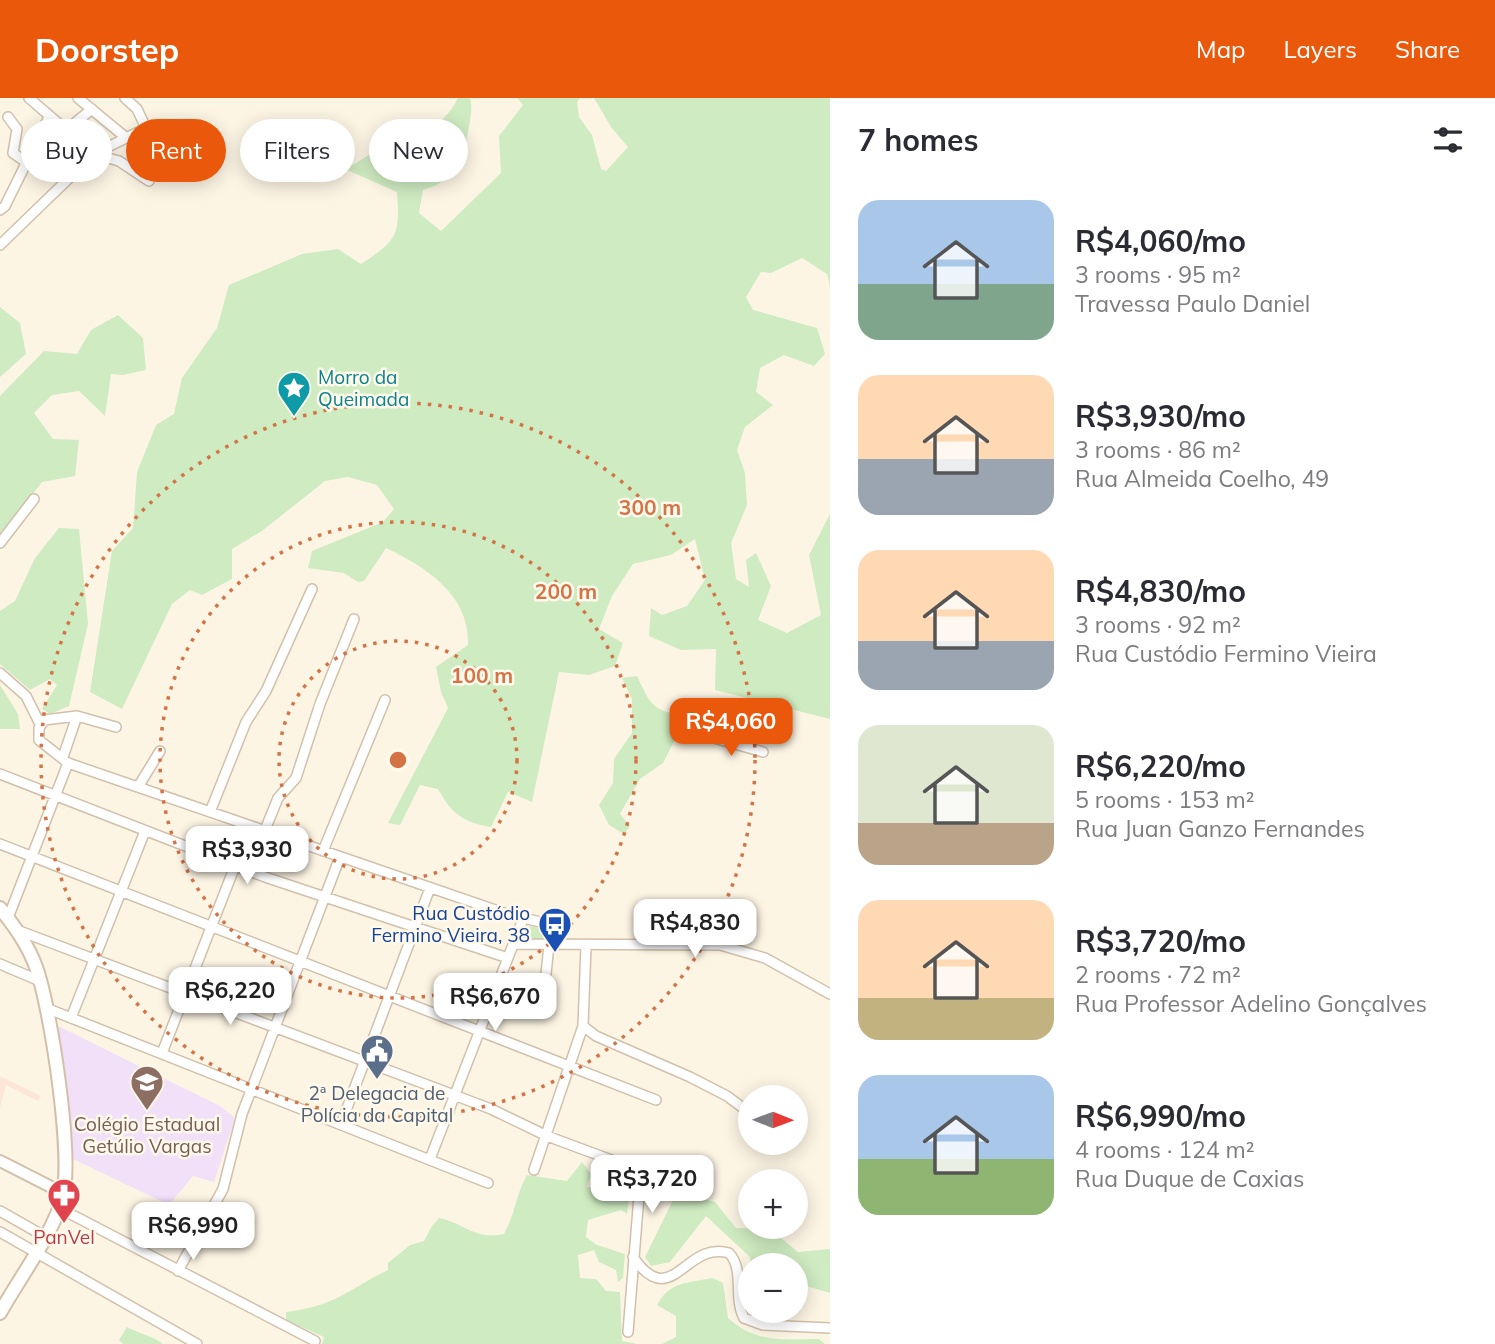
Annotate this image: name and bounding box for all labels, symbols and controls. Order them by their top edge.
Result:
text: Doorstep [35,29,179,70]
text: Map [1196,34,1245,64]
text: Layers [1283,34,1357,64]
text: Share [1395,34,1460,64]
chip: Buy [21,119,112,182]
chip: Rent [126,119,226,182]
chip: Filters [240,119,355,182]
chip: New [369,119,468,182]
text: 7 homes [858,121,979,159]
icon: filters [1429,121,1467,159]
text: R$4,060/mo [1075,222,1246,260]
icon: home [914,228,998,312]
text: 3 rooms · 95 m² [1075,260,1241,289]
text: Travessa Paulo Daniel [1075,289,1310,318]
place label: Morro da Queimada [318,365,409,411]
place icon: Morro da Queimada [275,369,313,418]
text: R$3,930/mo [1075,397,1246,435]
icon: home [914,403,998,487]
text: 3 rooms · 86 m² [1075,435,1241,464]
text: Rua Almeida Coelho, 49 [1075,464,1329,493]
text: 300 m [619,494,681,520]
text: R$4,830/mo [1075,572,1246,610]
text: 200 m [535,578,597,604]
icon: home [914,578,998,662]
text: 3 rooms · 92 m² [1075,610,1241,639]
text: Rua Custódio Fermino Vieira [1075,639,1377,668]
text: 100 m [451,662,513,688]
pin: R$4,060 [666,698,796,758]
text: R$4,060 [686,706,776,735]
text: R$6,220/mo [1075,747,1246,785]
centre of rings [386,748,410,772]
icon: home [914,753,998,837]
text: 5 rooms · 153 m² [1075,785,1255,814]
text: Rua Juan Ganzo Fernandes [1075,814,1365,843]
pin: R$3,930 [182,826,312,886]
text: R$3,930 [202,834,292,863]
pin: R$4,830 [630,900,760,959]
place label: Rua Custódio Fermino Vieira, 38 [371,901,530,947]
bus stop icon: Rua Custódio Fermino Vieira, 38 [536,905,574,954]
text: R$4,830 [650,907,740,936]
text: R$3,720/mo [1075,922,1246,960]
icon: home [914,928,998,1012]
text: 2 rooms · 72 m² [1075,960,1241,989]
pin: R$6,220 [165,968,295,1027]
pin: R$6,670 [430,974,560,1033]
text: R$6,220 [185,975,275,1004]
text: R$6,670 [450,981,540,1010]
text: Rua Professor Adelino Gonçalves [1075,989,1427,1018]
public building icon: 2ª Delegacia de Polícia da Capital [358,1032,396,1081]
school or university icon: Colégio Estadual Getúlio Vargas [128,1063,166,1112]
place label: 2ª Delegacia de Polícia da Capital [301,1081,453,1127]
north arrow [738,1085,808,1155]
map controls [738,1085,808,1323]
text: R$6,990/mo [1075,1097,1246,1135]
icon: home [914,1103,998,1187]
place label: Colégio Estadual Getúlio Vargas [74,1112,220,1158]
text: 4 rooms · 124 m² [1075,1135,1255,1164]
pin: R$3,720 [587,1156,717,1215]
text: R$3,720 [607,1163,697,1192]
text: Rua Duque de Caxias [1075,1164,1305,1193]
button: + [738,1169,808,1239]
pharmacy icon: PanVel [45,1176,83,1225]
pin: R$6,990 [128,1202,258,1262]
text: R$6,990 [148,1210,238,1239]
place label: PanVel [33,1225,95,1249]
button: − [738,1253,808,1323]

